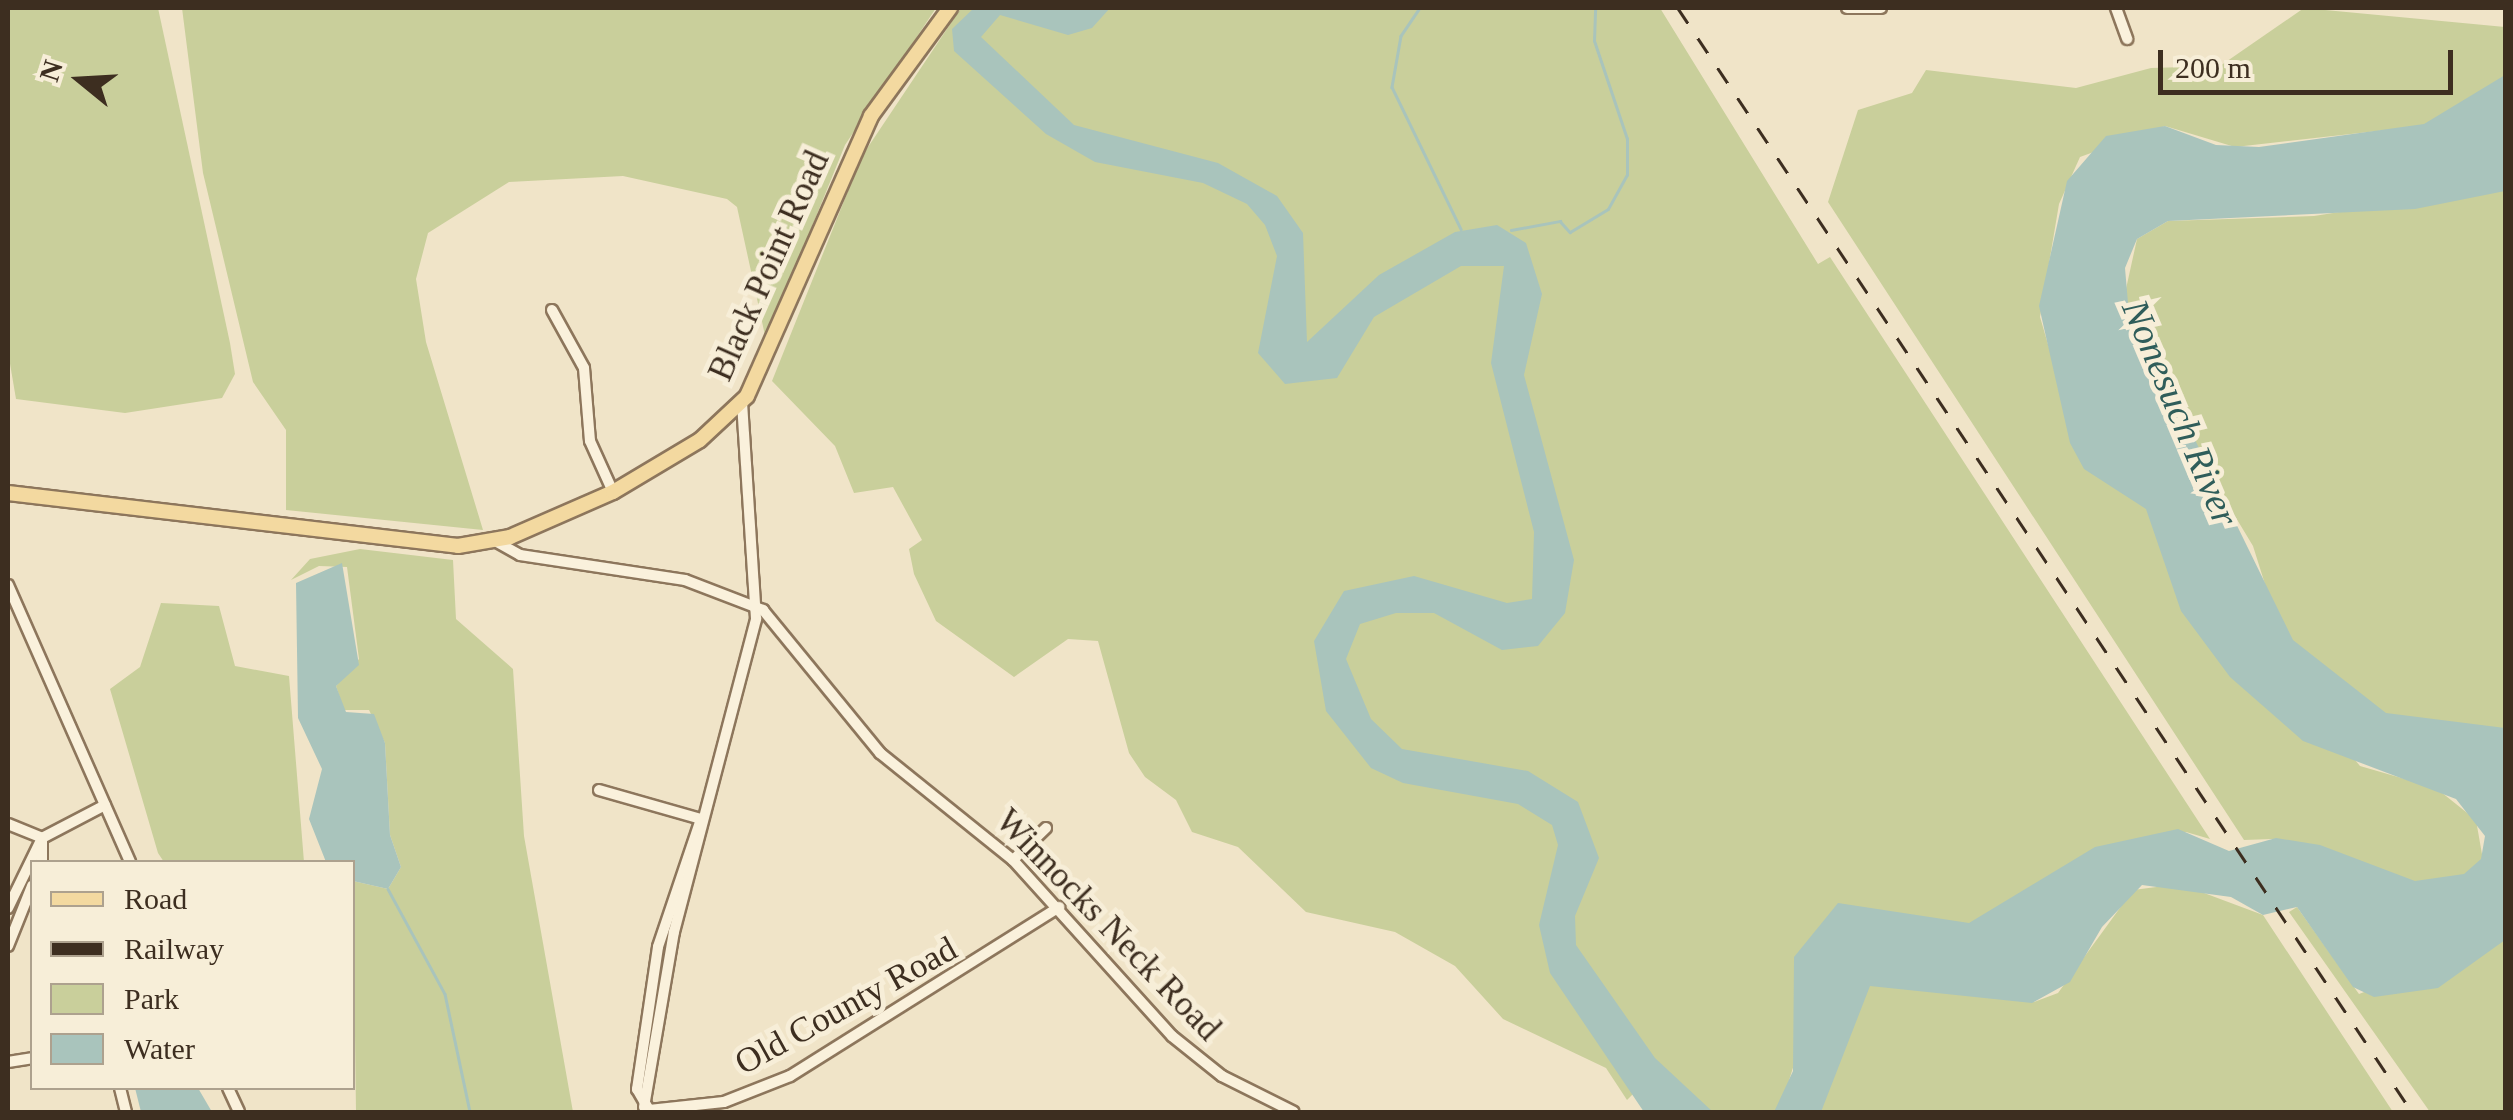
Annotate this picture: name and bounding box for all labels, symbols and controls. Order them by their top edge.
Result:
north arrow [30,30,130,130]
scale bar [2163,30,2458,92]
text: 200 m [2175,51,2251,84]
text: N [33,56,69,85]
street label: Black Point Road [700,145,838,387]
water label: Nonesuch River [2112,293,2248,533]
street label: Winnocks Neck Road [987,800,1229,1050]
legend [30,860,355,1090]
text: Road [124,882,187,915]
street label: Old County Road [728,928,964,1084]
text: Railway [124,932,224,965]
text: Park [124,982,179,1015]
text: Water [124,1032,195,1065]

